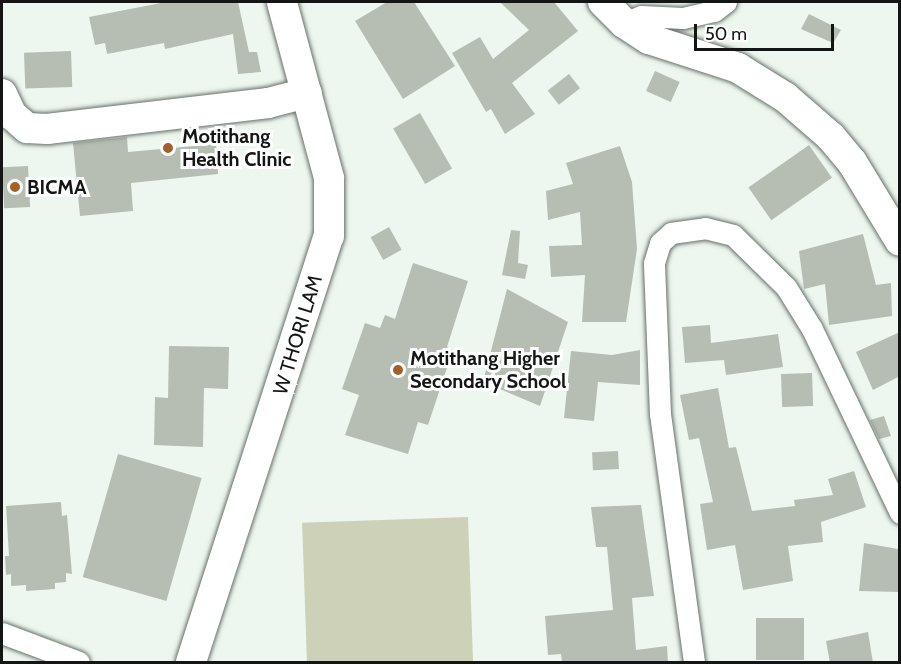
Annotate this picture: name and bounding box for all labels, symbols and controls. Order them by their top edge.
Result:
scale bar [697,12,836,50]
text: 50 m [705,23,747,45]
place label: Motithang Health Clinic [182,124,291,171]
marker: Motithang Health Clinic [159,139,177,157]
place label: BICMA [27,175,86,199]
marker: BICMA [8,180,22,194]
street label: W THORI LAM [268,272,328,398]
place label: Motithang Higher Secondary School [410,346,566,393]
marker: Motithang Higher Secondary School [391,363,405,377]

